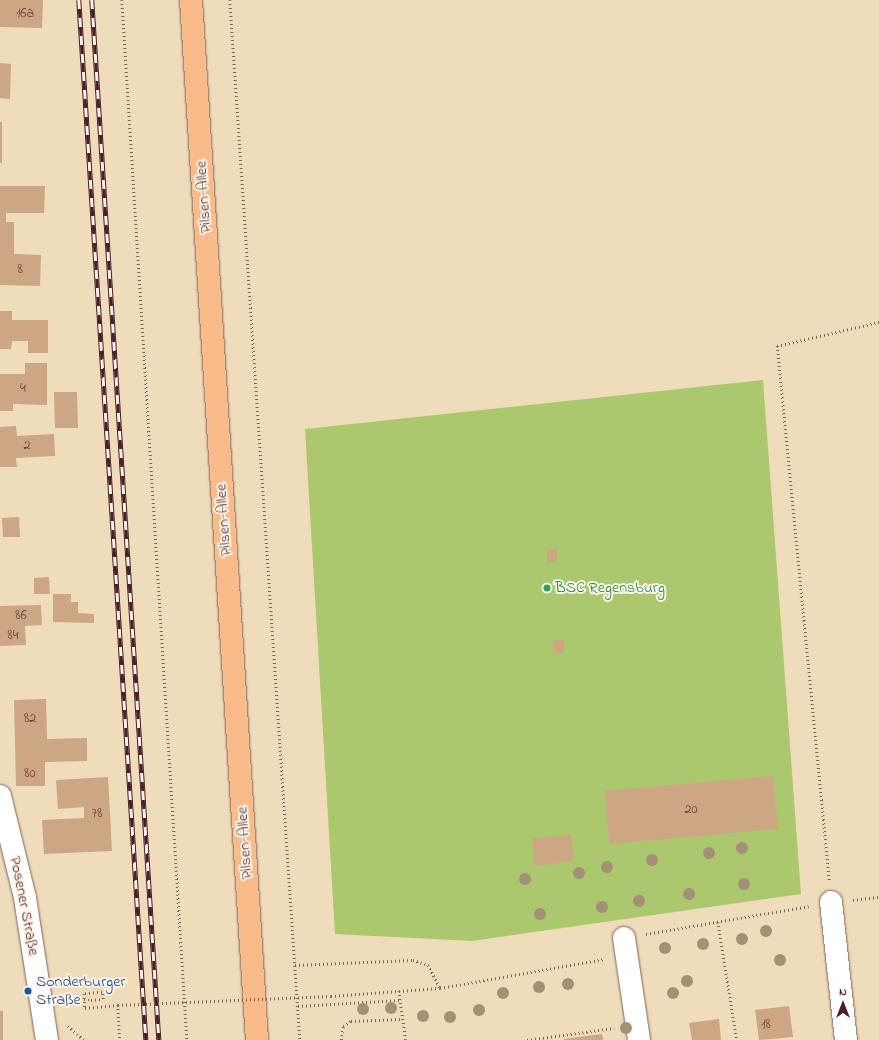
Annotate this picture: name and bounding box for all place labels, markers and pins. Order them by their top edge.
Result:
place label: BSC Regensburg [555,578,665,598]
marker: BSC Regensburg [542,583,552,593]
place label: Sonderburger Straße [36,972,125,1010]
marker: Sonderburger Straße [23,986,33,996]

